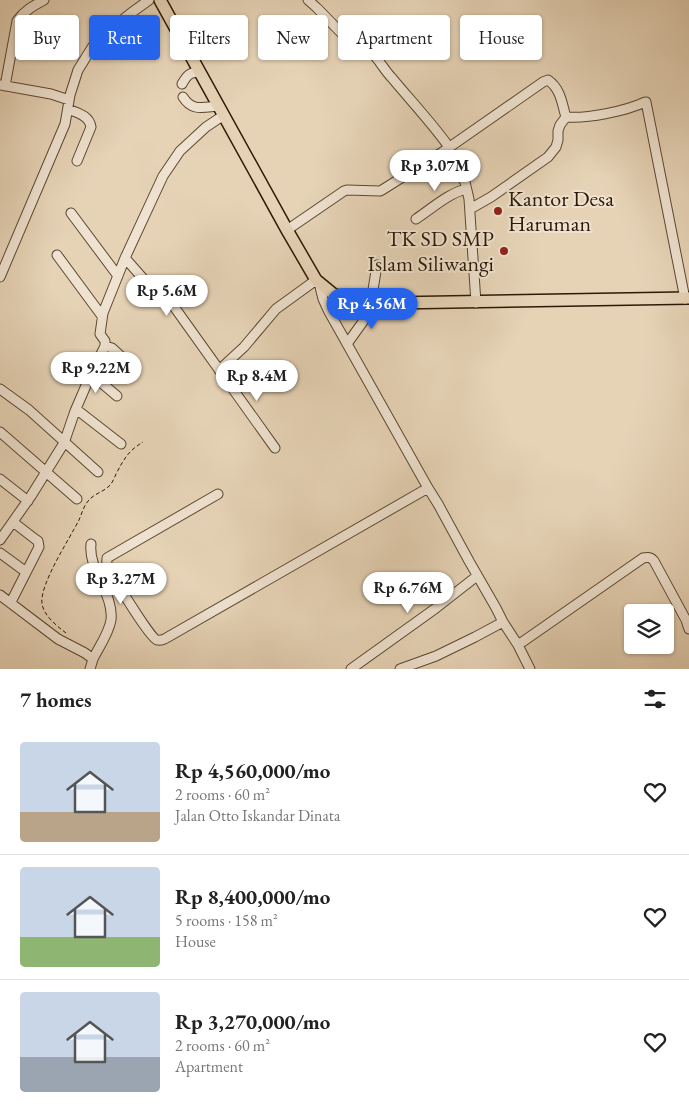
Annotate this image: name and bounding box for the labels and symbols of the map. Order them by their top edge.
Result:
pin: Rp 3.07M [383,150,487,192]
place label: Kantor Desa Haruman [508,184,614,238]
marker: Kantor Desa Haruman [492,205,504,217]
place label: TK SD SMP Islam Siliwangi [367,224,494,278]
marker: TK SD SMP Islam Siliwangi [498,245,510,257]
pin: Rp 5.6M [121,274,213,317]
pin: Rp 4.56M [320,288,424,330]
pin: Rp 9.22M [44,352,148,394]
pin: Rp 8.4M [211,360,303,402]
pin: Rp 3.27M [69,562,173,605]
pin: Rp 6.76M [356,572,460,614]

